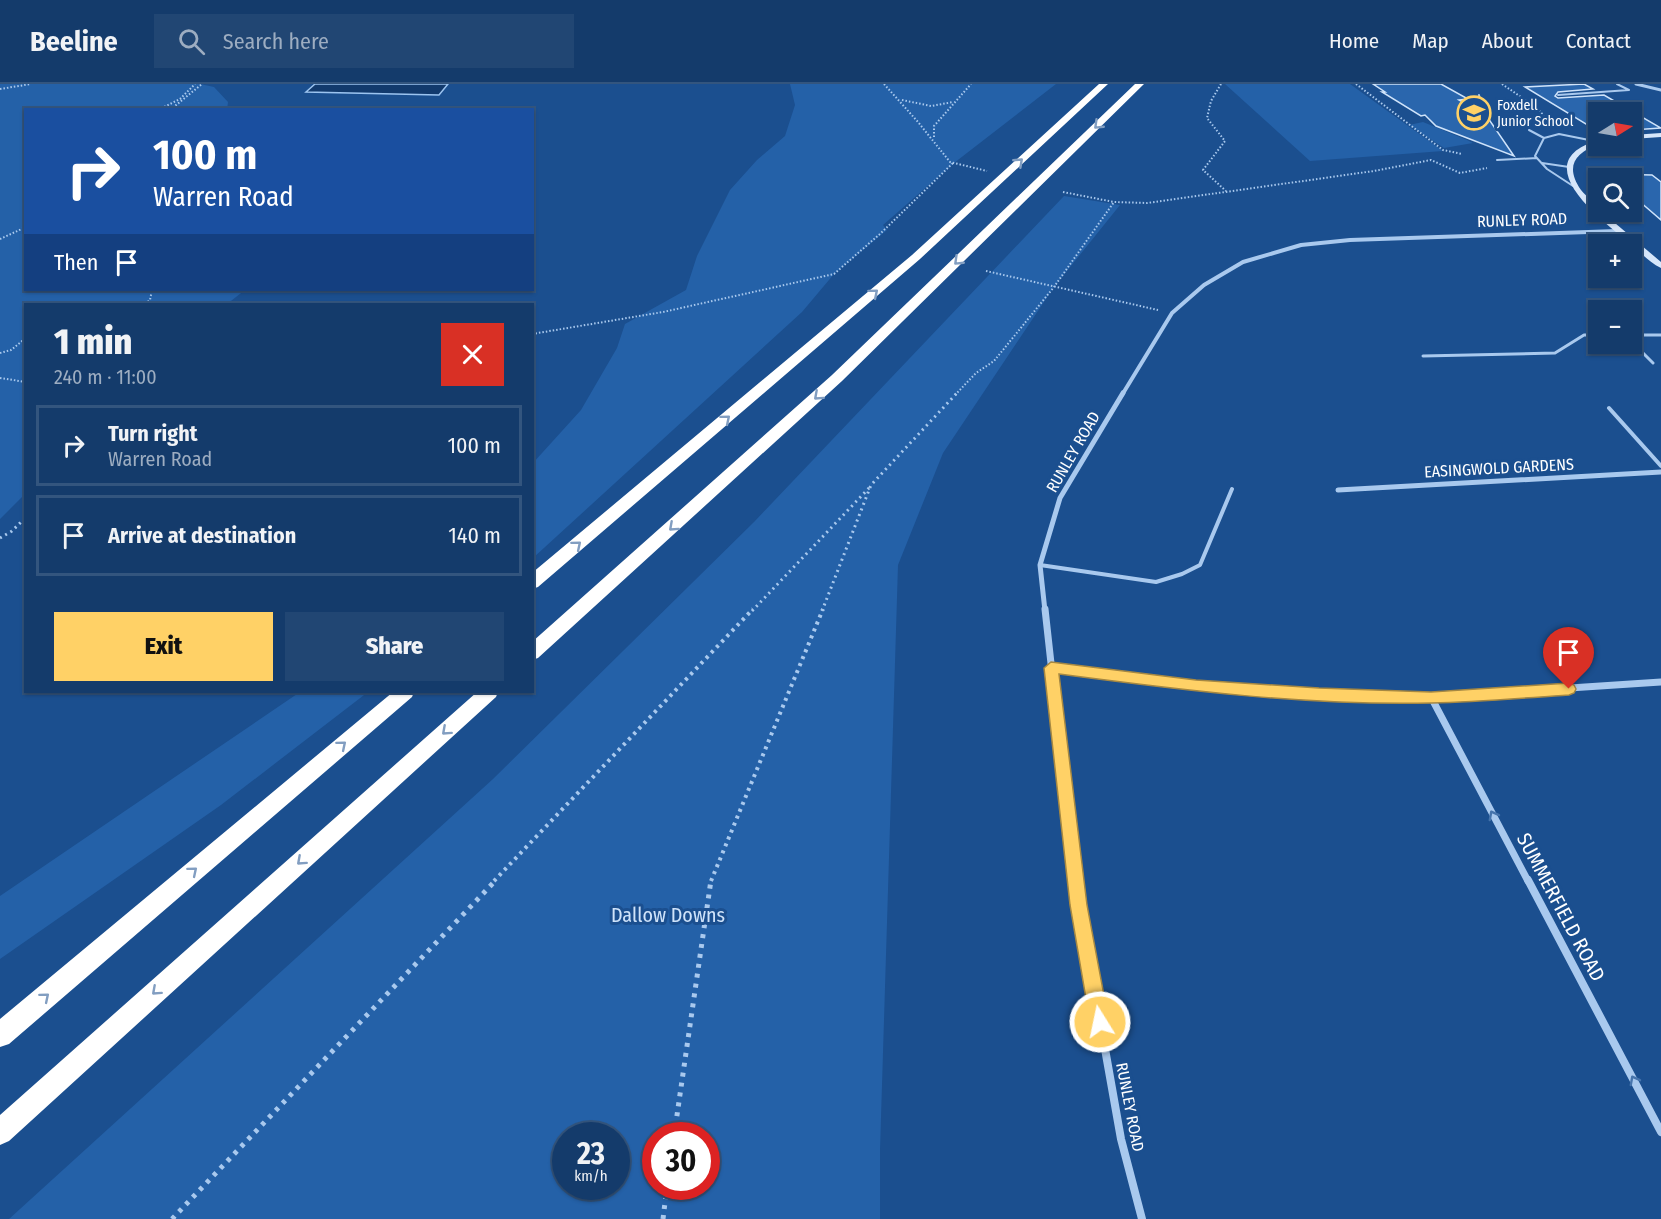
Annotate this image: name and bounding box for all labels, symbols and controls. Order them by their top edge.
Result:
search box [154,14,574,68]
text: Beeline [30,25,118,58]
icon: search [175,25,208,58]
text: Search here [223,28,329,55]
text: Home [1329,28,1379,54]
text: Map [1412,28,1449,54]
text: About [1482,28,1533,54]
text: Contact [1566,28,1631,54]
school or university icon: Foxdell Junior School [1456,95,1492,131]
place label: Foxdell Junior School [1497,97,1574,130]
north arrow [1588,102,1642,156]
map controls [1588,102,1642,354]
one-way arrow [1095,118,1106,129]
text: 100 m [153,130,257,180]
icon: right [54,132,132,210]
one-way arrow [1012,158,1023,169]
button: search [1588,168,1642,222]
text: Warren Road [153,181,294,213]
street label: RUNLEY ROAD [1477,209,1567,231]
button: + [1588,234,1642,288]
icon: arrive [110,246,143,279]
text: Then [54,249,98,276]
one-way arrow [955,254,965,265]
one-way arrow [868,289,879,300]
button: − [1588,300,1642,354]
text: 1 min [54,320,132,364]
button: close [441,323,504,386]
text: 240 m · 11:00 [54,365,157,389]
one-way arrow [814,389,824,400]
street label: RUNLEY ROAD [1042,408,1104,496]
one-way arrow [719,415,730,426]
text: Turn right [108,420,197,447]
icon: right [57,429,90,462]
text: 100 m [447,432,501,459]
text: Warren Road [108,447,212,471]
street label: EASINGWOLD GARDENS [1424,455,1574,481]
icon: arrive [57,519,90,552]
one-way arrow [669,520,680,531]
text: Arrive at destination [108,522,296,549]
text: 140 m [448,522,501,549]
one-way arrow [570,541,581,552]
button: Exit [54,612,273,681]
button: Share [285,612,504,681]
pin [1543,627,1594,689]
icon: arrive [1552,636,1585,669]
one-way arrow [442,724,453,735]
one-way arrow [335,741,346,752]
one-way arrow [1489,811,1500,821]
street label: SUMMERFIELD ROAD [1512,829,1610,985]
one-way arrow [297,854,308,865]
one-way arrow [186,867,197,878]
park label: Dallow Downs [611,903,725,927]
one-way arrow [152,984,163,995]
position arrow [1068,990,1132,1054]
one-way arrow [38,993,49,1004]
street label: RUNLEY ROAD [1112,1061,1148,1153]
one-way arrow [1630,1076,1641,1086]
speed limit sign: 30 [642,1122,720,1200]
text: 23 [577,1136,605,1172]
text: km/h [574,1167,608,1185]

